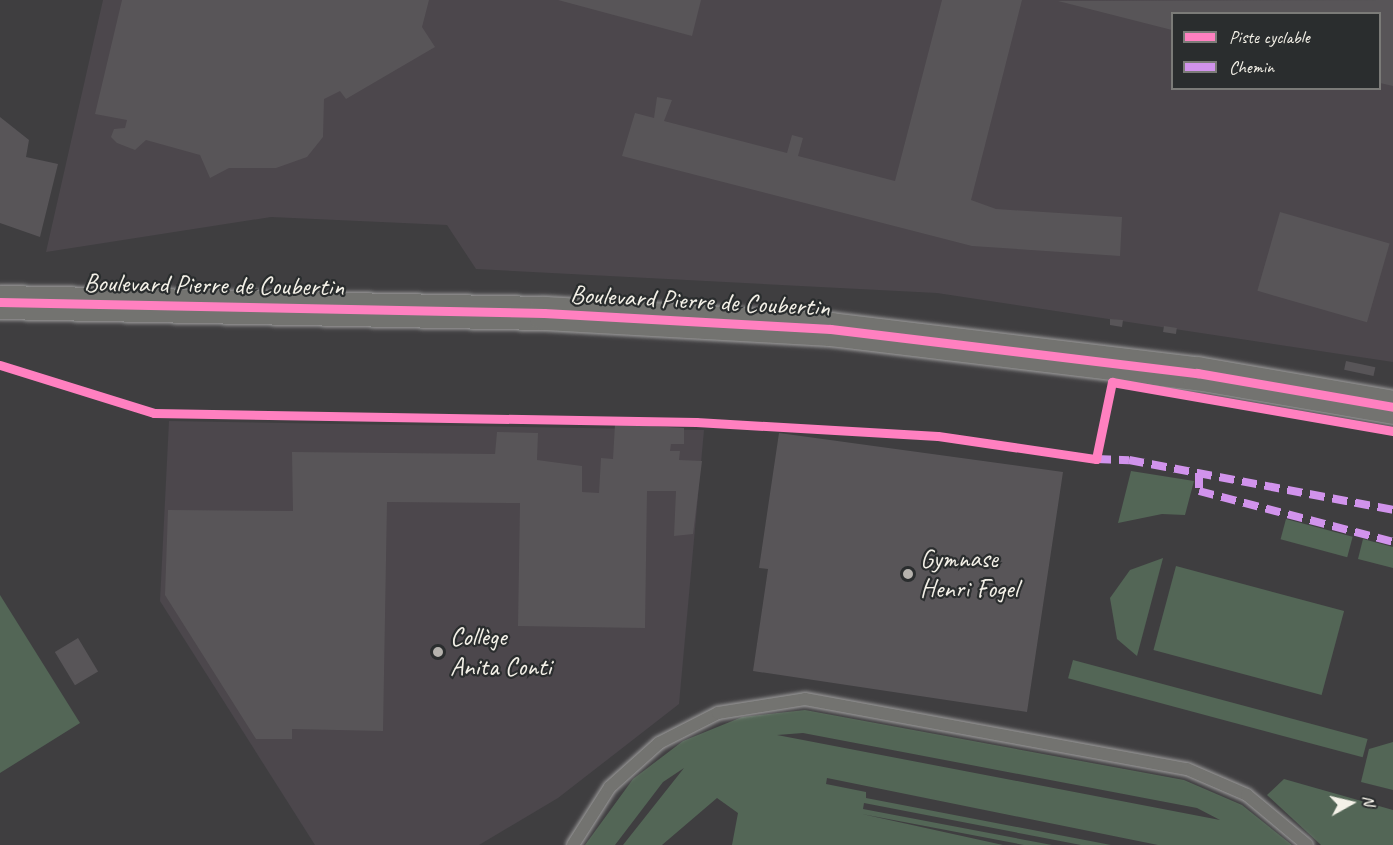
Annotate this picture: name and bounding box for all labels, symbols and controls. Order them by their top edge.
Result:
legend [1171,12,1381,90]
text: Piste cyclable [1229,26,1310,48]
text: Chemin [1229,56,1274,78]
street label: Boulevard Pierre de Coubertin [84,267,344,303]
street label: Boulevard Pierre de Coubertin [569,279,831,323]
place label: Gymnase Henri Fogel [920,543,1018,604]
marker: Gymnase Henri Fogel [901,567,915,581]
place label: Collège Anita Conti [450,621,551,682]
marker: Collège Anita Conti [431,645,445,659]
north arrow [1321,773,1381,833]
text: N [1358,794,1379,807]

